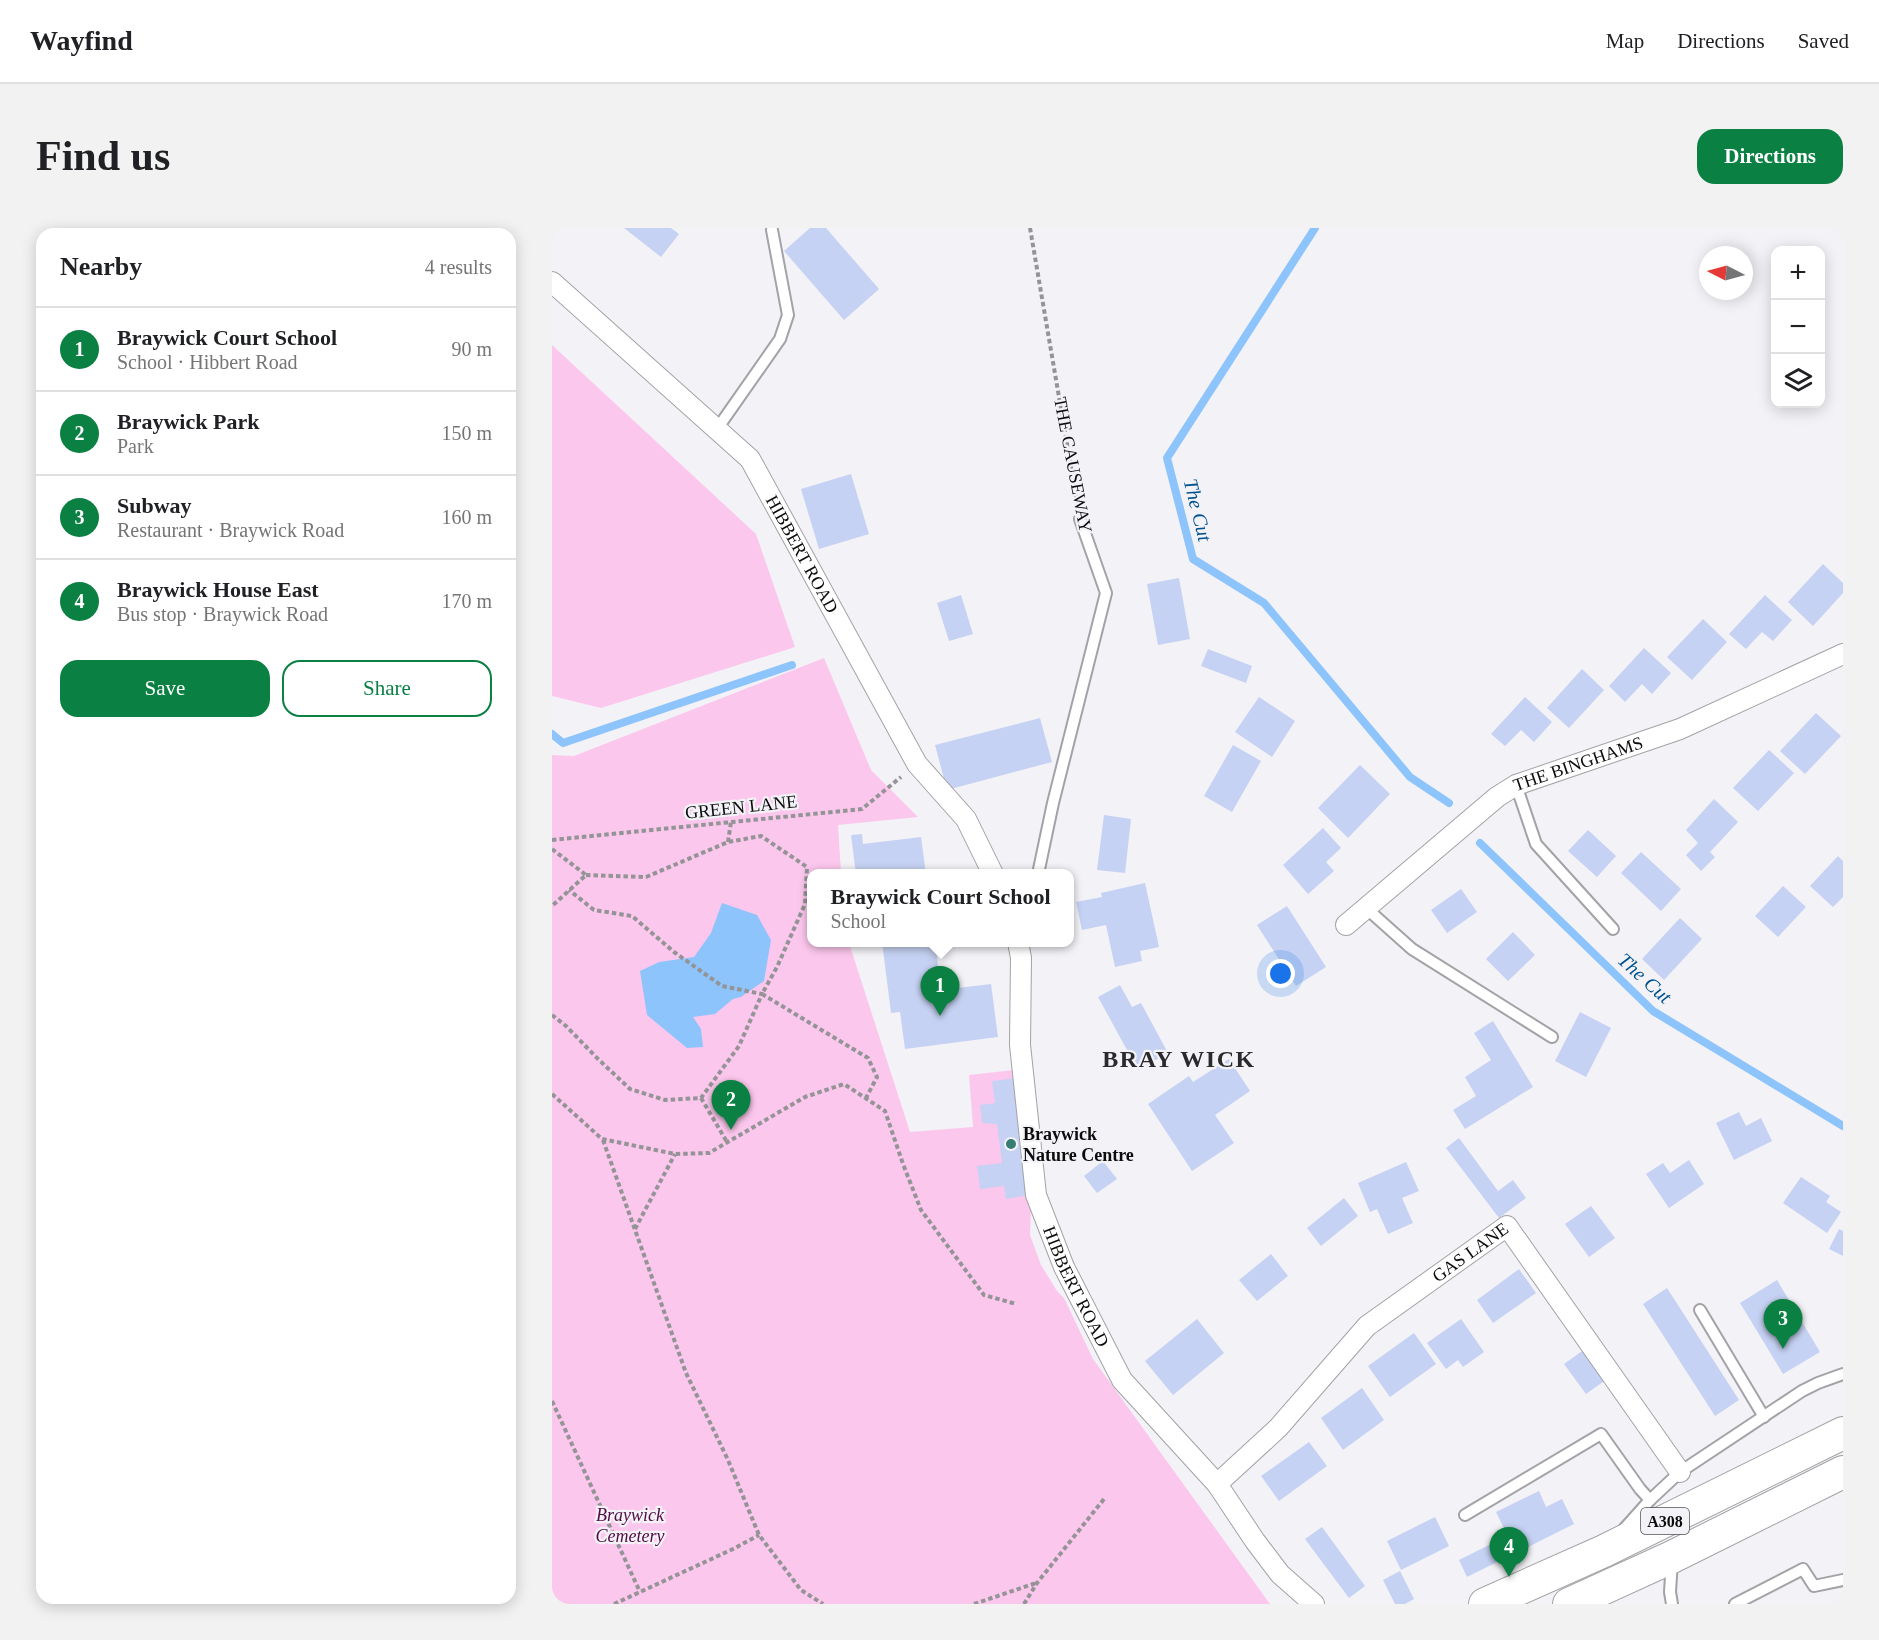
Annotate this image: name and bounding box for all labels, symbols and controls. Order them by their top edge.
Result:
text: Wayfind [30,25,133,56]
text: Map [1606,29,1644,53]
text: Directions [1677,29,1765,53]
text: Saved [1798,29,1849,53]
button: Directions [1697,129,1843,184]
text: Find us [36,133,170,179]
north arrow [1699,246,1753,300]
map controls [1771,246,1825,408]
button: + [1771,246,1825,300]
text: Nearby [60,252,142,281]
text: 4 results [425,256,492,278]
button: − [1771,300,1825,354]
text: Braywick Court School [117,325,337,350]
text: 1 [75,338,85,360]
text: 90 m [451,338,492,360]
text: School · Hibbert Road [117,351,298,373]
button: layers [1771,354,1825,408]
street label: THE CAUSEWAY [1050,395,1096,535]
text: Braywick Park [117,409,259,434]
text: 2 [75,422,85,444]
text: 150 m [441,422,492,444]
text: Park [117,435,154,457]
water label: The Cut [1180,476,1217,544]
street label: HIBBERT ROAD [762,492,842,616]
text: Subway [117,493,192,518]
text: 3 [75,506,85,528]
text: 160 m [441,506,492,528]
text: Restaurant · Braywick Road [117,519,344,541]
text: Braywick House East [117,577,319,602]
text: 4 [75,590,85,612]
text: 170 m [441,590,492,612]
text: Bus stop · Braywick Road [117,603,328,625]
button: Save [60,660,270,717]
button: Share [282,660,492,717]
street label: THE BINGHAMS [1511,732,1645,795]
street label: GREEN LANE [684,791,798,823]
popup [807,869,1074,947]
text: Braywick Court School [831,884,1051,909]
text: School [831,910,886,932]
water label: The Cut [1614,948,1676,1008]
your location [1266,959,1295,988]
pin: 1 [920,966,960,1016]
district label: BRAY WICK [1102,1046,1256,1072]
pin: 2 [712,1080,750,1130]
place label: Braywick Nature Centre [1023,1124,1134,1165]
marker: Braywick Nature Centre [1004,1137,1018,1151]
street label: GAS LANE [1428,1218,1512,1286]
street label: HIBBERT ROAD [1039,1223,1113,1350]
pin: 3 [1764,1300,1802,1349]
park label: Braywick Cemetery [596,1505,665,1546]
road number: A308 [1641,1508,1689,1534]
pin: 4 [1490,1528,1528,1577]

